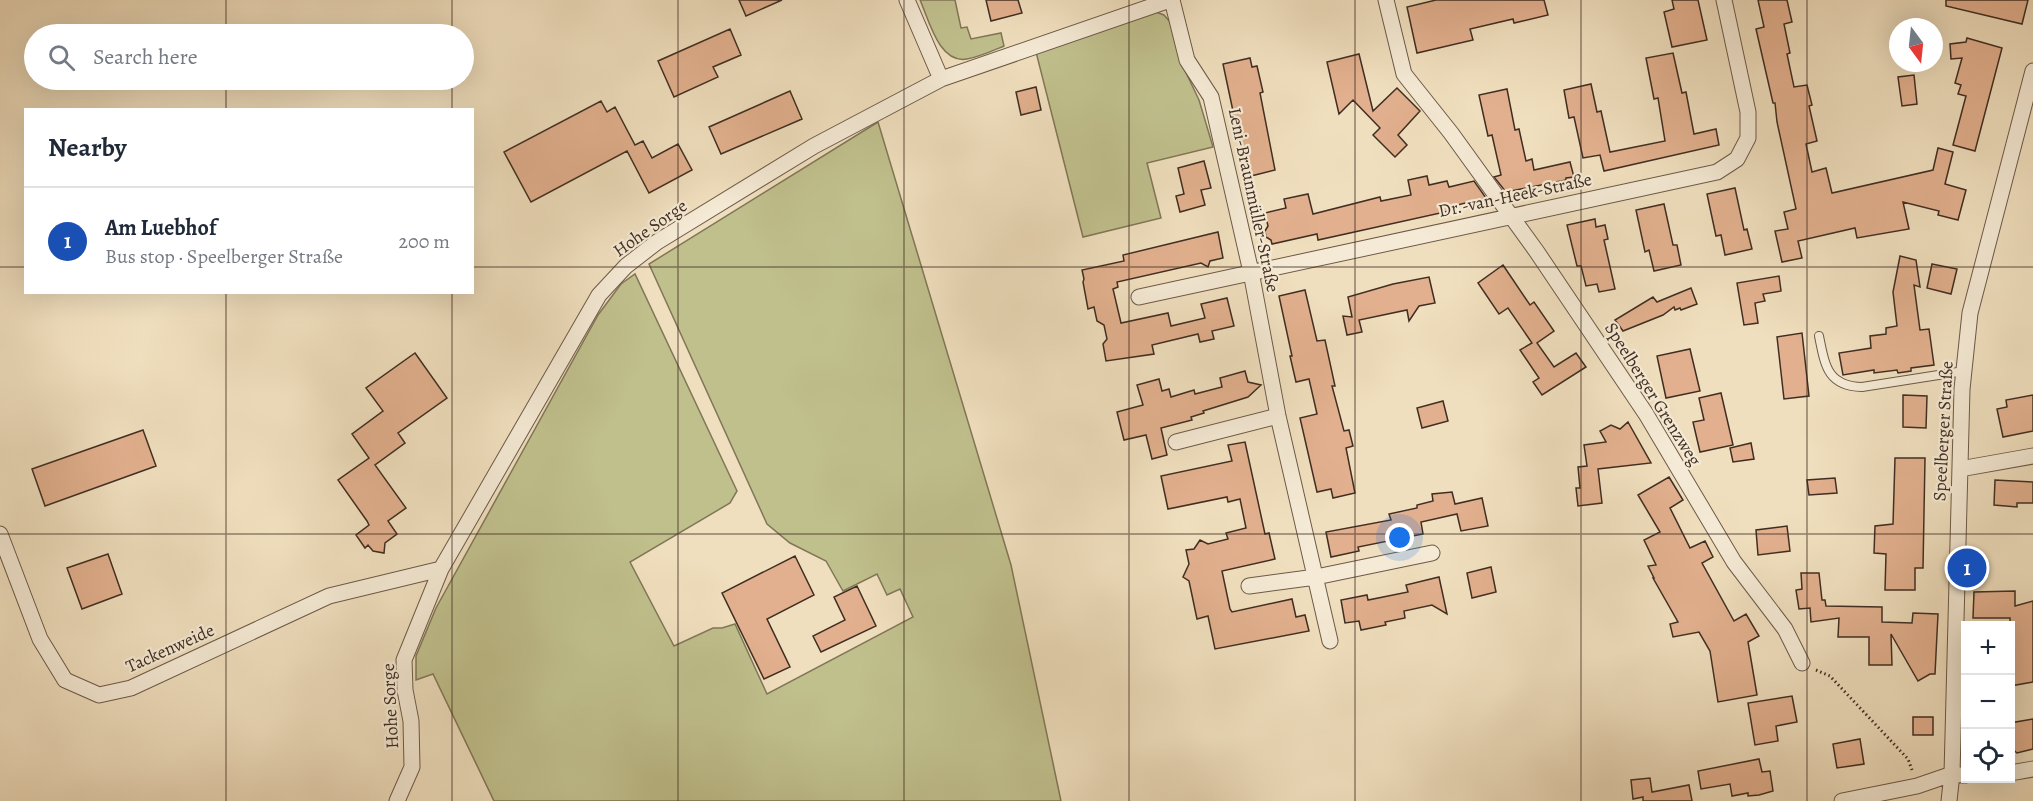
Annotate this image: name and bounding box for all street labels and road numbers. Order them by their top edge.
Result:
street label: Leni-Braunmüller-Straße [1223,106,1285,294]
street label: Dr.-van-Heek-Straße [1436,167,1594,223]
street label: Hohe Sorge [608,194,692,262]
street label: Speelberger Grenzweg [1599,318,1707,470]
street label: Speelberger Straße [1927,360,1959,502]
street label: Tackenweide [122,618,218,678]
street label: Hohe Sorge [376,663,404,749]

